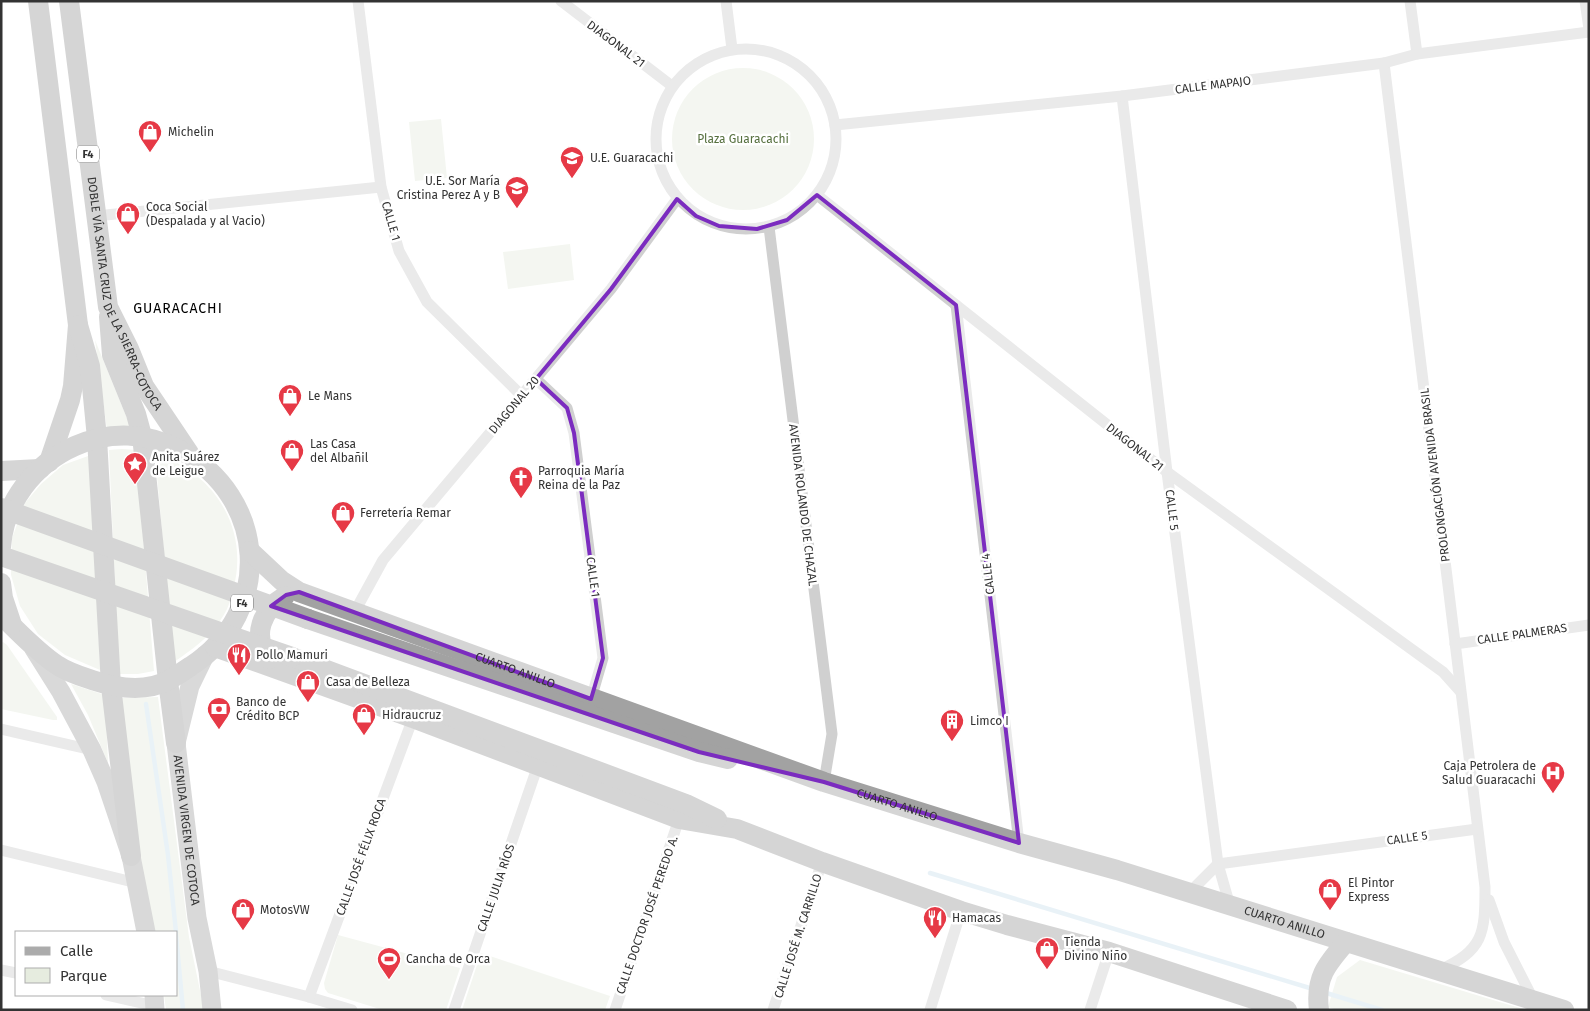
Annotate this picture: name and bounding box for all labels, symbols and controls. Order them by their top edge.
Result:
street label: DIAGONAL 21 [584,18,648,70]
street label: CALLE MAPAJO [1174,73,1252,97]
shop icon: Michelin [137,119,163,153]
place label: Michelin [168,125,214,139]
park label: Plaza Guaracachi [697,132,789,146]
school or university icon: U.E. Guaracachi [559,145,585,179]
road number: F4 [77,146,99,162]
place label: U.E. Guaracachi [590,151,673,165]
place label: U.E. Sor María Cristina Perez A y B [397,174,500,202]
school or university icon: U.E. Sor María Cristina Perez A y B [504,175,530,209]
street label: DOBLE VÍA SANTA CRUZ DE LA SIERRA-COTOCA [84,176,165,413]
place label: Coca Social (Despalada y al Vacio) [146,200,265,228]
street label: CALLE 1 [379,200,403,242]
shop icon: Coca Social (Despalada y al Vacio) [115,201,141,235]
district label: GUARACACHI [133,300,223,317]
street label: DIAGONAL 20 [486,373,542,437]
shop icon: Le Mans [277,383,303,417]
street label: PROLONGACIÓN AVENIDA BRASIL [1416,387,1453,563]
place label: Le Mans [308,389,352,403]
street label: DIAGONAL 21 [1104,420,1166,474]
street label: AVENIDA ROLANDO DE CHAZAL [786,423,820,587]
place label: Las Casa del Albañil [310,437,369,465]
shop icon: Las Casa del Albañil [279,438,305,472]
place label: Anita Suárez de Leigue [152,450,219,478]
place icon: Anita Suárez de Leigue [122,451,148,485]
place label: Parroquia María Reina de la Paz [538,464,624,492]
church icon: Parroquia María Reina de la Paz [508,465,534,499]
street label: CALLE 5 [1163,489,1181,531]
shop icon: Ferretería Remar [330,500,356,534]
place label: Ferretería Remar [360,506,451,520]
street label: CALLE 4 [978,552,997,595]
street label: CALLE 1 [583,556,603,598]
road number: F4 [231,594,253,612]
street label: CALLE PALMERAS [1476,621,1568,647]
restaurant icon: Pollo Mamuri [226,642,252,676]
place label: Pollo Mamuri [256,648,328,662]
street label: CUARTO ANILLO [473,649,557,691]
shop icon: Casa de Belleza [295,669,321,703]
place label: Casa de Belleza [326,675,410,689]
place label: Banco de Crédito BCP [236,695,299,723]
bank icon: Banco de Crédito BCP [206,696,232,730]
shop icon: Hidraucruz [351,702,377,736]
place label: Hidraucruz [382,708,441,722]
building icon: Limco I [939,708,965,742]
place label: Limco I [970,714,1009,728]
street label: AVENIDA VIRGEN DE COTOCA [170,754,202,906]
place label: Caja Petrolera de Salud Guaracachi [1442,759,1536,787]
hospital icon: Caja Petrolera de Salud Guaracachi [1540,760,1566,794]
street label: CUARTO ANILLO [855,786,939,824]
street label: CALLE JOSÉ FÉLIX ROCA [332,796,389,918]
street label: CALLE 5 [1386,828,1428,848]
street label: CALLE DOCTOR JOSÉ PEREDO A. [612,834,681,996]
street label: CALLE JULIA RÍOS [473,841,518,934]
street label: CALLE JOSÉ M. CARRILLO [770,872,825,1000]
place label: El Pintor Express [1348,876,1395,904]
shop icon: El Pintor Express [1317,877,1343,911]
shop icon: MotosVW [230,897,256,931]
place label: MotosVW [260,903,310,917]
street label: CUARTO ANILLO [1242,903,1327,942]
restaurant icon: Hamacas [922,905,948,939]
place label: Hamacas [952,911,1002,925]
legend [15,931,178,996]
place label: Tienda Divino Niño [1064,935,1127,963]
shop icon: Tienda Divino Niño [1034,936,1060,970]
text: Calle [60,942,93,960]
sports icon: Cancha de Orca [376,946,402,980]
place label: Cancha de Orca [406,952,490,966]
text: Parque [60,967,107,985]

